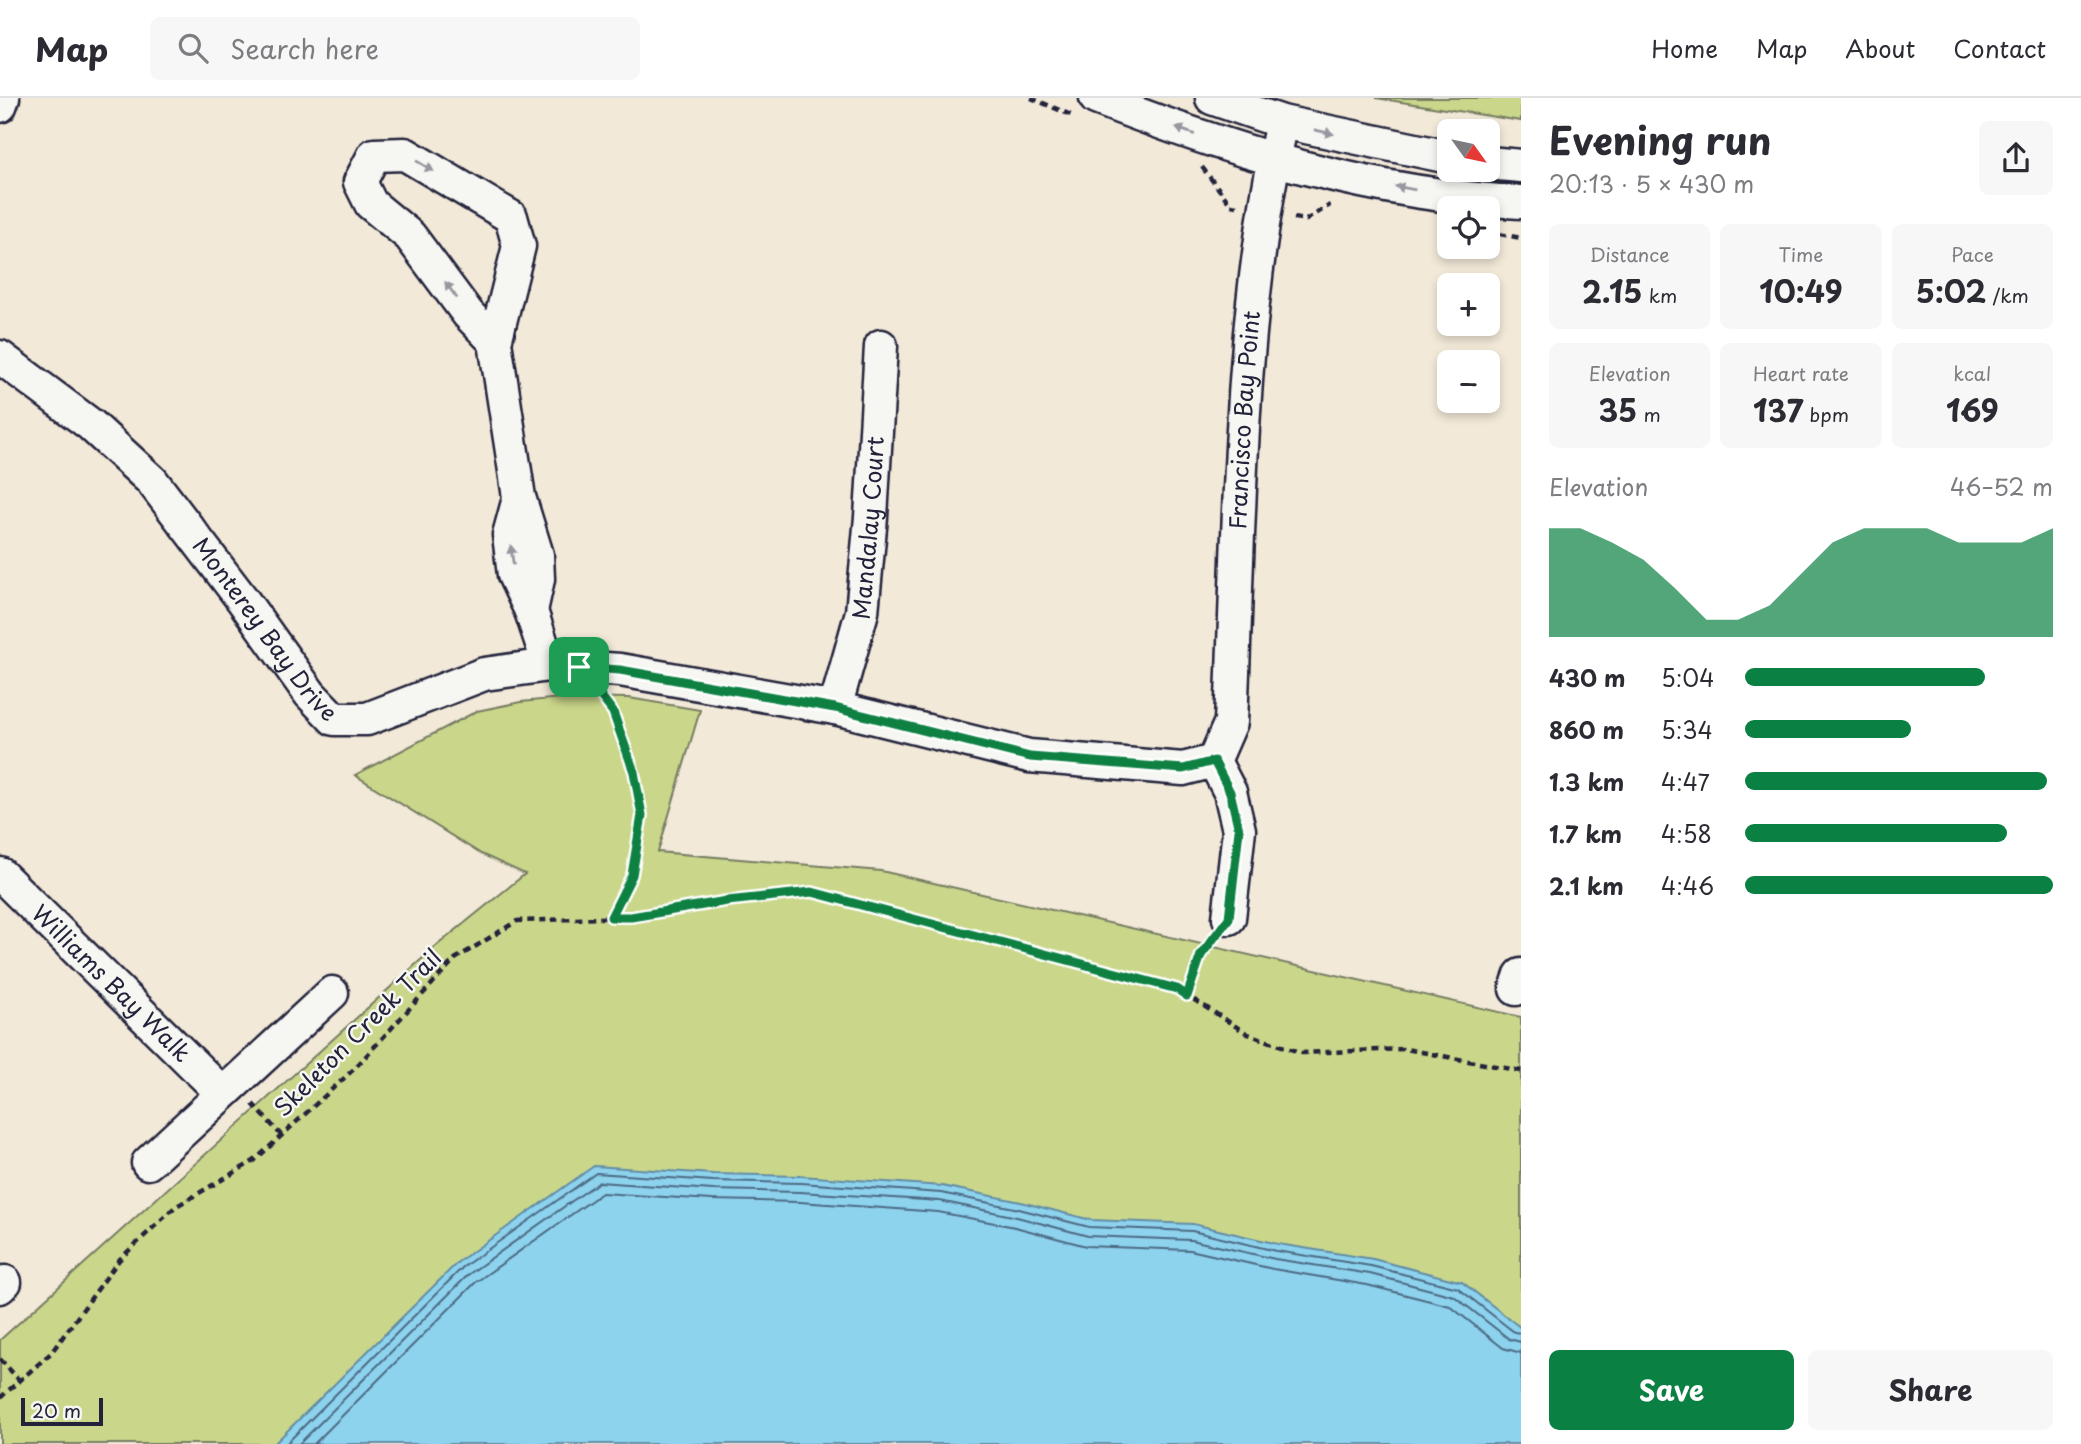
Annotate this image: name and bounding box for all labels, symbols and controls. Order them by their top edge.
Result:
search box [150,17,640,80]
text: Map [35,23,108,73]
icon: search [174,29,212,67]
text: Search here [230,29,379,68]
text: Home [1651,30,1718,66]
text: Map [1756,30,1807,66]
text: About [1845,30,1915,66]
text: Contact [1953,30,2046,66]
text: Evening run [1549,111,1771,168]
north arrow [1437,119,1500,182]
map controls [1437,119,1500,413]
button: share [1979,121,2053,195]
one-way arrow [1174,125,1195,136]
one-way arrow [1314,126,1336,137]
one-way arrow [416,160,435,173]
text: 20:13 · 5 × 430 m [1549,166,1754,201]
one-way arrow [1394,182,1416,193]
button: locate [1437,196,1500,259]
text: Distance [1590,240,1670,268]
text: Time [1779,240,1823,268]
text: Pace [1951,240,1994,268]
text: 2.15 [1582,268,1642,313]
text: 10:49 [1759,268,1843,313]
text: 5:02 [1916,268,1986,313]
button: + [1437,273,1500,336]
text: km [1642,281,1677,309]
text: /km [1986,281,2029,309]
one-way arrow [443,282,458,300]
street label: Francisco Bay Point [1219,309,1268,530]
button: − [1437,350,1500,413]
text: Elevation [1589,359,1671,387]
text: Heart rate [1753,359,1849,387]
text: kcal [1953,359,1991,387]
text: 35 [1599,387,1637,432]
text: 137 [1753,387,1803,432]
text: 169 [1946,387,1999,432]
text: m [1637,400,1661,428]
text: bpm [1803,400,1849,428]
street label: Mandalay Court [842,435,892,621]
text: Elevation [1549,469,1648,504]
text: 46–52 m [1950,469,2053,504]
street label: Monterey Bay Drive [185,529,346,729]
one-way arrow [506,544,517,566]
pin [549,637,609,697]
icon: arrive [560,648,598,686]
text: 430 m [1549,660,1626,695]
text: 5:04 [1661,660,1714,695]
text: 860 m [1549,712,1624,747]
text: 5:34 [1661,712,1713,747]
text: 1.3 km [1549,764,1624,799]
text: 4:47 [1661,764,1710,799]
text: 1.7 km [1549,816,1622,851]
text: 4:58 [1661,816,1712,851]
text: 2.1 km [1549,868,1624,903]
text: 4:46 [1661,868,1714,903]
street label: Williams Bay Walk [24,896,200,1069]
street label: Skeleton Creek Trail [265,940,449,1124]
button: Save [1549,1350,1794,1430]
button: Share [1808,1350,2053,1430]
scale bar [21,1395,103,1427]
text: 20 m [32,1396,81,1424]

